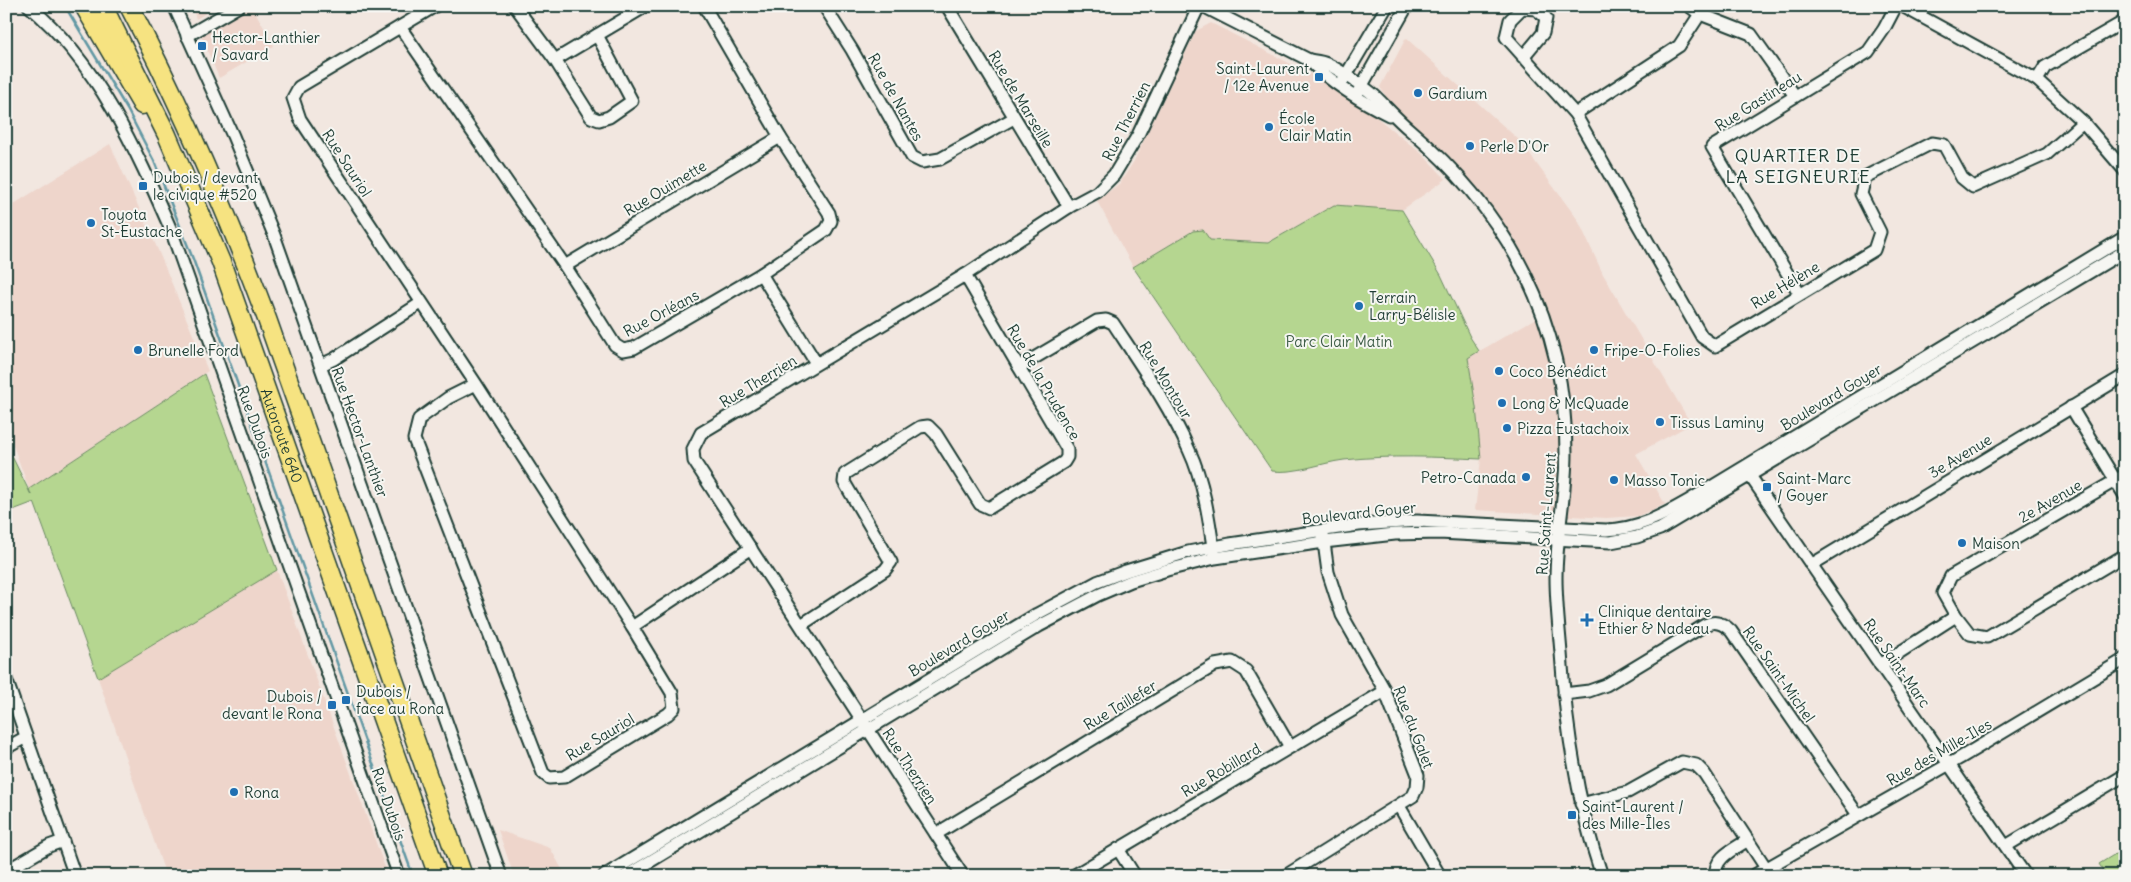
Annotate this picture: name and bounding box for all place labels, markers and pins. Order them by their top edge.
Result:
place label: Hector-Lanthier / Savard [212,28,320,64]
marker: Hector-Lanthier / Savard [196,40,208,52]
place label: Saint-Laurent / 12e Avenue [1216,59,1309,95]
marker: Saint-Laurent / 12e Avenue [1313,71,1325,83]
place label: Gardium [1428,84,1487,103]
marker: Gardium [1412,87,1424,99]
place label: École Clair Matin [1279,109,1352,145]
marker: École Clair Matin [1263,121,1275,133]
place label: Perle D'Or [1480,137,1549,156]
marker: Perle D'Or [1464,140,1476,152]
place label: Dubois / devant le civique #520 [153,168,258,204]
marker: Dubois / devant le civique #520 [137,180,149,192]
place label: Toyota St-Eustache [101,205,182,241]
marker: Toyota St-Eustache [85,217,97,229]
place label: Terrain Larry-Bélisle [1369,288,1456,324]
marker: Terrain Larry-Bélisle [1353,300,1365,312]
place label: Brunelle Ford [148,341,239,360]
place label: Fripe-O-Folies [1604,341,1700,360]
marker: Brunelle Ford [132,344,144,356]
marker: Fripe-O-Folies [1588,344,1600,356]
place label: Coco Bénédict [1509,362,1606,381]
marker: Coco Bénédict [1493,365,1505,377]
place label: Long & McQuade [1512,394,1629,413]
marker: Long & McQuade [1496,397,1508,409]
place label: Tissus Laminy [1670,413,1764,432]
marker: Tissus Laminy [1654,416,1666,428]
place label: Pizza Eustachoix [1517,419,1630,438]
marker: Pizza Eustachoix [1501,422,1513,434]
place label: Petro-Canada [1421,468,1516,487]
place label: Saint-Marc / Goyer [1777,469,1852,505]
marker: Petro-Canada [1520,471,1532,483]
place label: Masso Tonic [1624,471,1706,490]
marker: Masso Tonic [1608,474,1620,486]
marker: Saint-Marc / Goyer [1761,481,1773,493]
place label: Maison [1972,534,2020,553]
marker: Maison [1956,537,1968,549]
place label: Clinique dentaire Ethier & Nadeau [1598,602,1711,638]
marker: Clinique dentaire Ethier & Nadeau [1580,613,1594,627]
place label: Dubois / face au Rona [356,682,445,718]
place label: Dubois / devant le Rona [222,687,322,723]
marker: Dubois / face au Rona [340,694,352,706]
marker: Dubois / devant le Rona [326,699,338,711]
place label: Rona [244,783,280,802]
marker: Rona [228,786,240,798]
place label: Saint-Laurent / des Mille-Îles [1582,797,1684,833]
marker: Saint-Laurent / des Mille-Îles [1566,809,1578,821]

